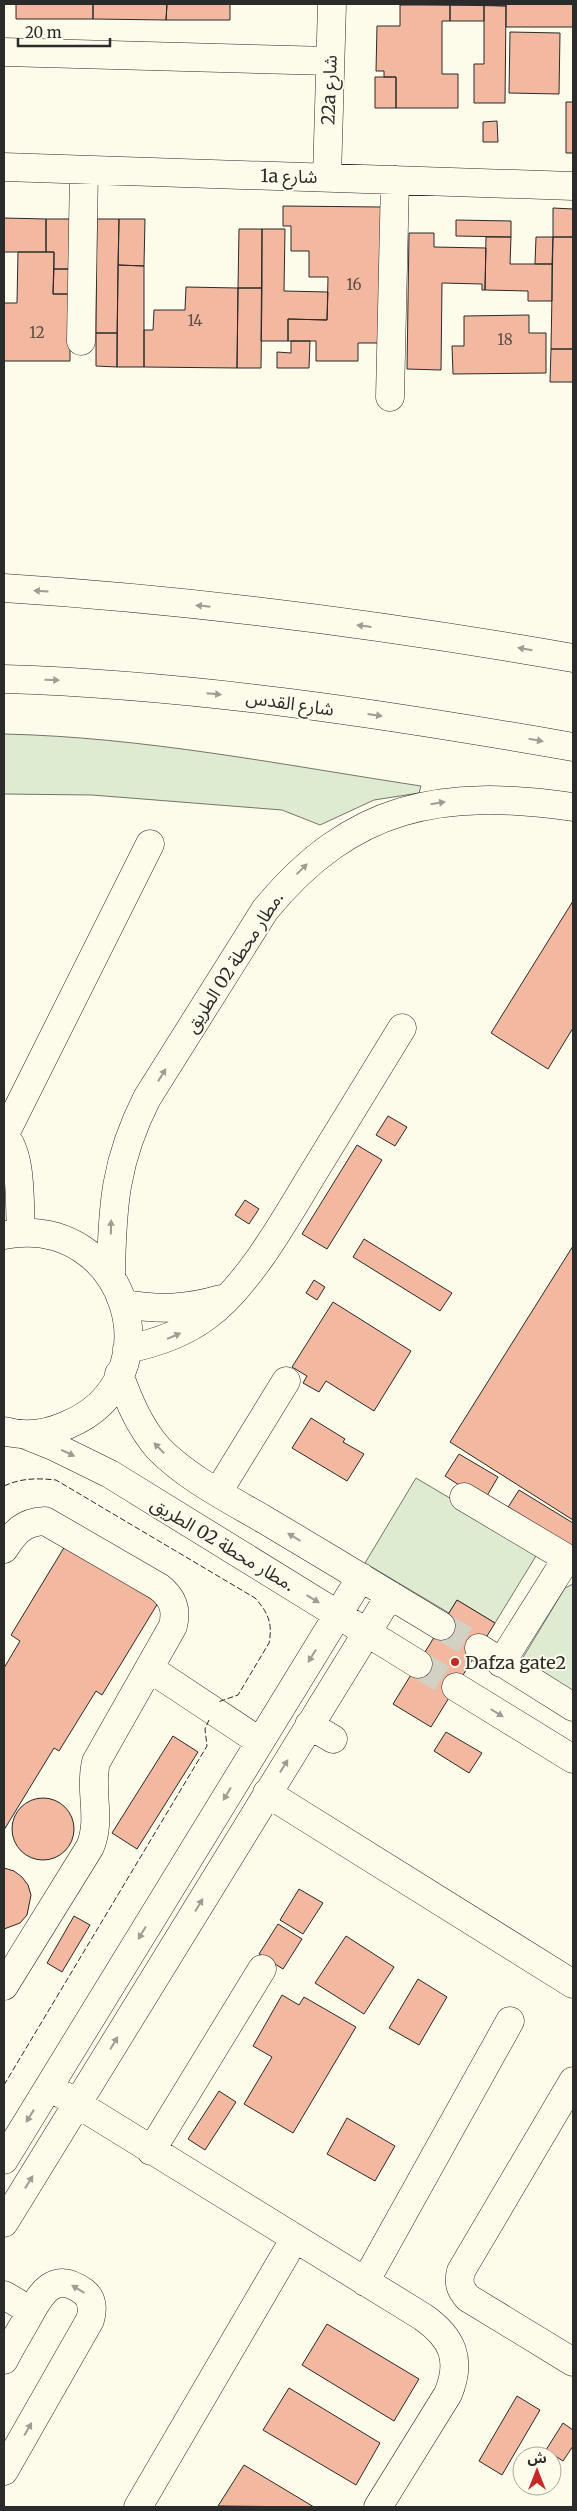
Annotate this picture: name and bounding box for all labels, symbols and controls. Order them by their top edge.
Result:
scale bar [18,15,110,47]
text: 20 m [25,23,62,42]
street label: 22a شارع [316,55,345,126]
street label: 1a شارع [260,164,318,191]
house number: 16 [346,275,362,294]
house number: 14 [187,311,203,330]
house number: 12 [29,323,45,342]
house number: 18 [497,330,513,349]
one-way arrow [33,586,49,594]
one-way arrow [195,602,211,610]
one-way arrow [356,622,372,630]
one-way arrow [517,645,533,653]
one-way arrow [45,677,61,685]
street label: شارع القدس [244,685,335,724]
one-way arrow [207,690,223,698]
one-way arrow [368,711,384,719]
one-way arrow [528,737,544,745]
one-way arrow [431,799,447,807]
one-way arrow [296,863,308,875]
street label: مطار محطة 02 الطريق. [180,887,288,1037]
one-way arrow [157,1068,166,1081]
one-way arrow [108,1219,116,1235]
one-way arrow [167,1331,181,1339]
one-way arrow [153,1442,165,1454]
one-way arrow [61,1449,75,1457]
street label: مطار محطة 02 الطريق. [147,1492,299,1596]
one-way arrow [288,1533,301,1542]
one-way arrow [306,1594,319,1603]
one-way arrow [308,1649,317,1662]
place label: Dafza gate2 [465,1651,566,1674]
marker: Dafza gate2 [449,1656,461,1668]
one-way arrow [491,1708,504,1717]
one-way arrow [279,1759,288,1772]
one-way arrow [222,1787,231,1800]
one-way arrow [194,1898,204,1911]
one-way arrow [138,1926,147,1939]
one-way arrow [110,2037,119,2050]
one-way arrow [26,2110,35,2123]
one-way arrow [25,2175,34,2188]
one-way arrow [71,2285,84,2294]
one-way arrow [24,2422,32,2436]
north arrow [512,2446,562,2496]
text: ش [527,2449,547,2467]

